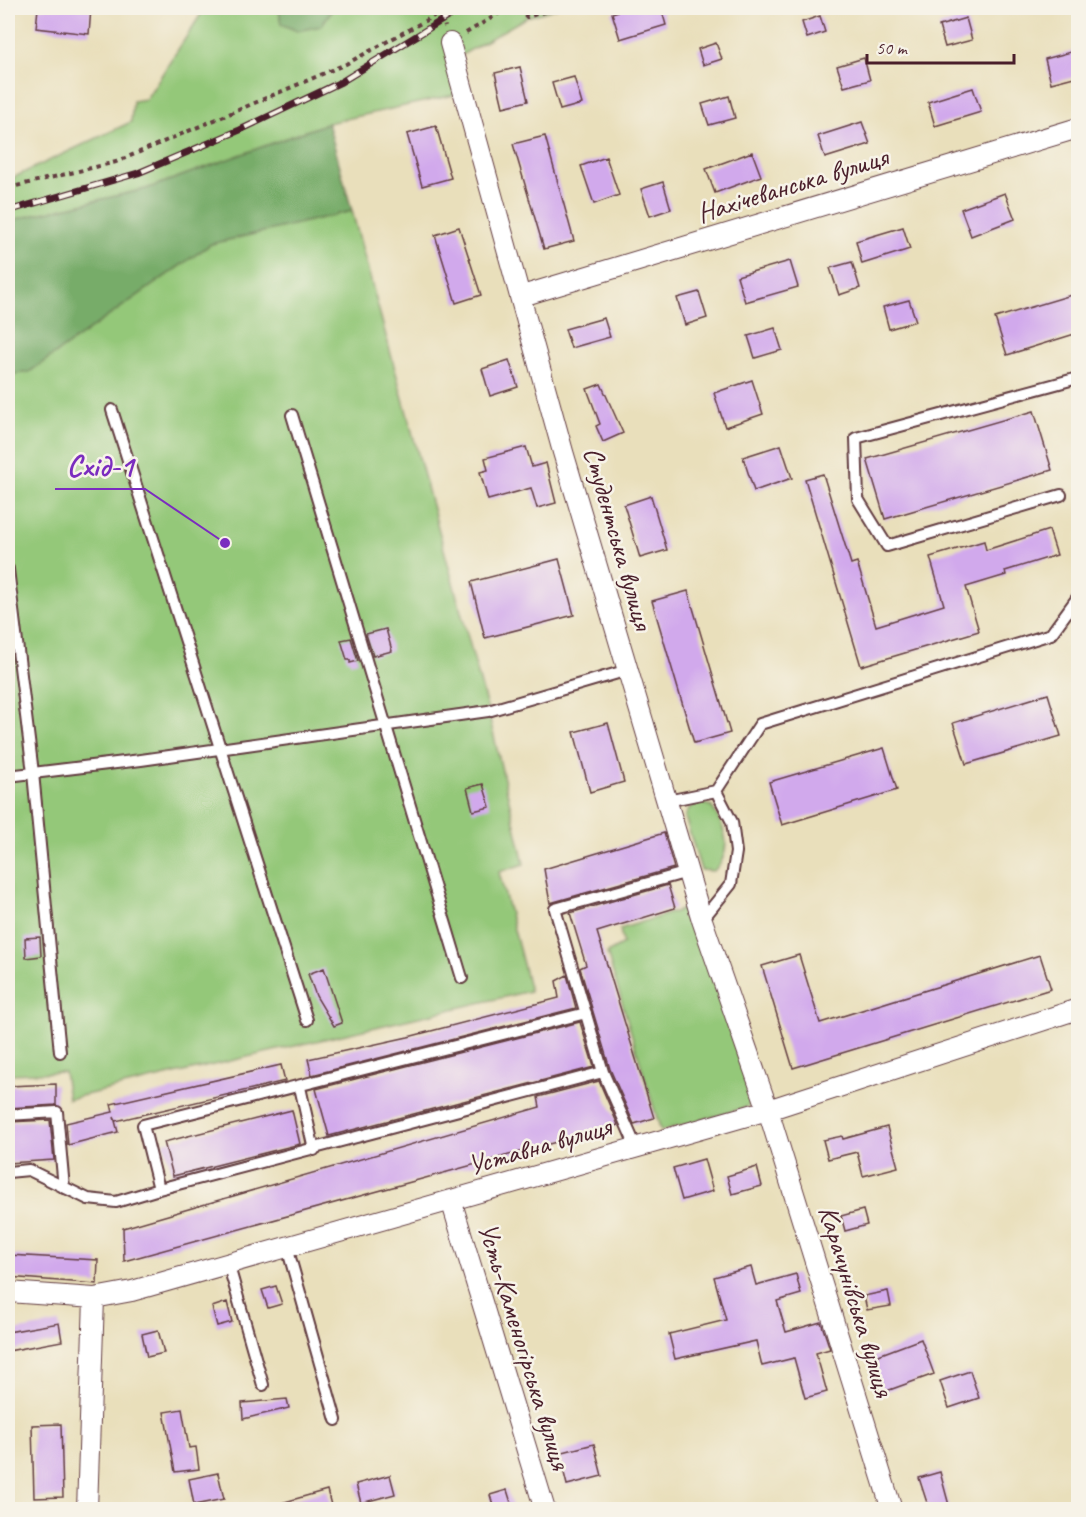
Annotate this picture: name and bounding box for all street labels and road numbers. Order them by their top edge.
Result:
street label: Нахічеванська вулиця [693,138,894,230]
street label: Студентська вулиця [576,443,662,636]
street label: Уставна вулиця [464,1108,617,1183]
street label: Карачунівська вулиця [811,1201,902,1402]
street label: Усть-Каменогірська вулиця [470,1218,579,1475]

